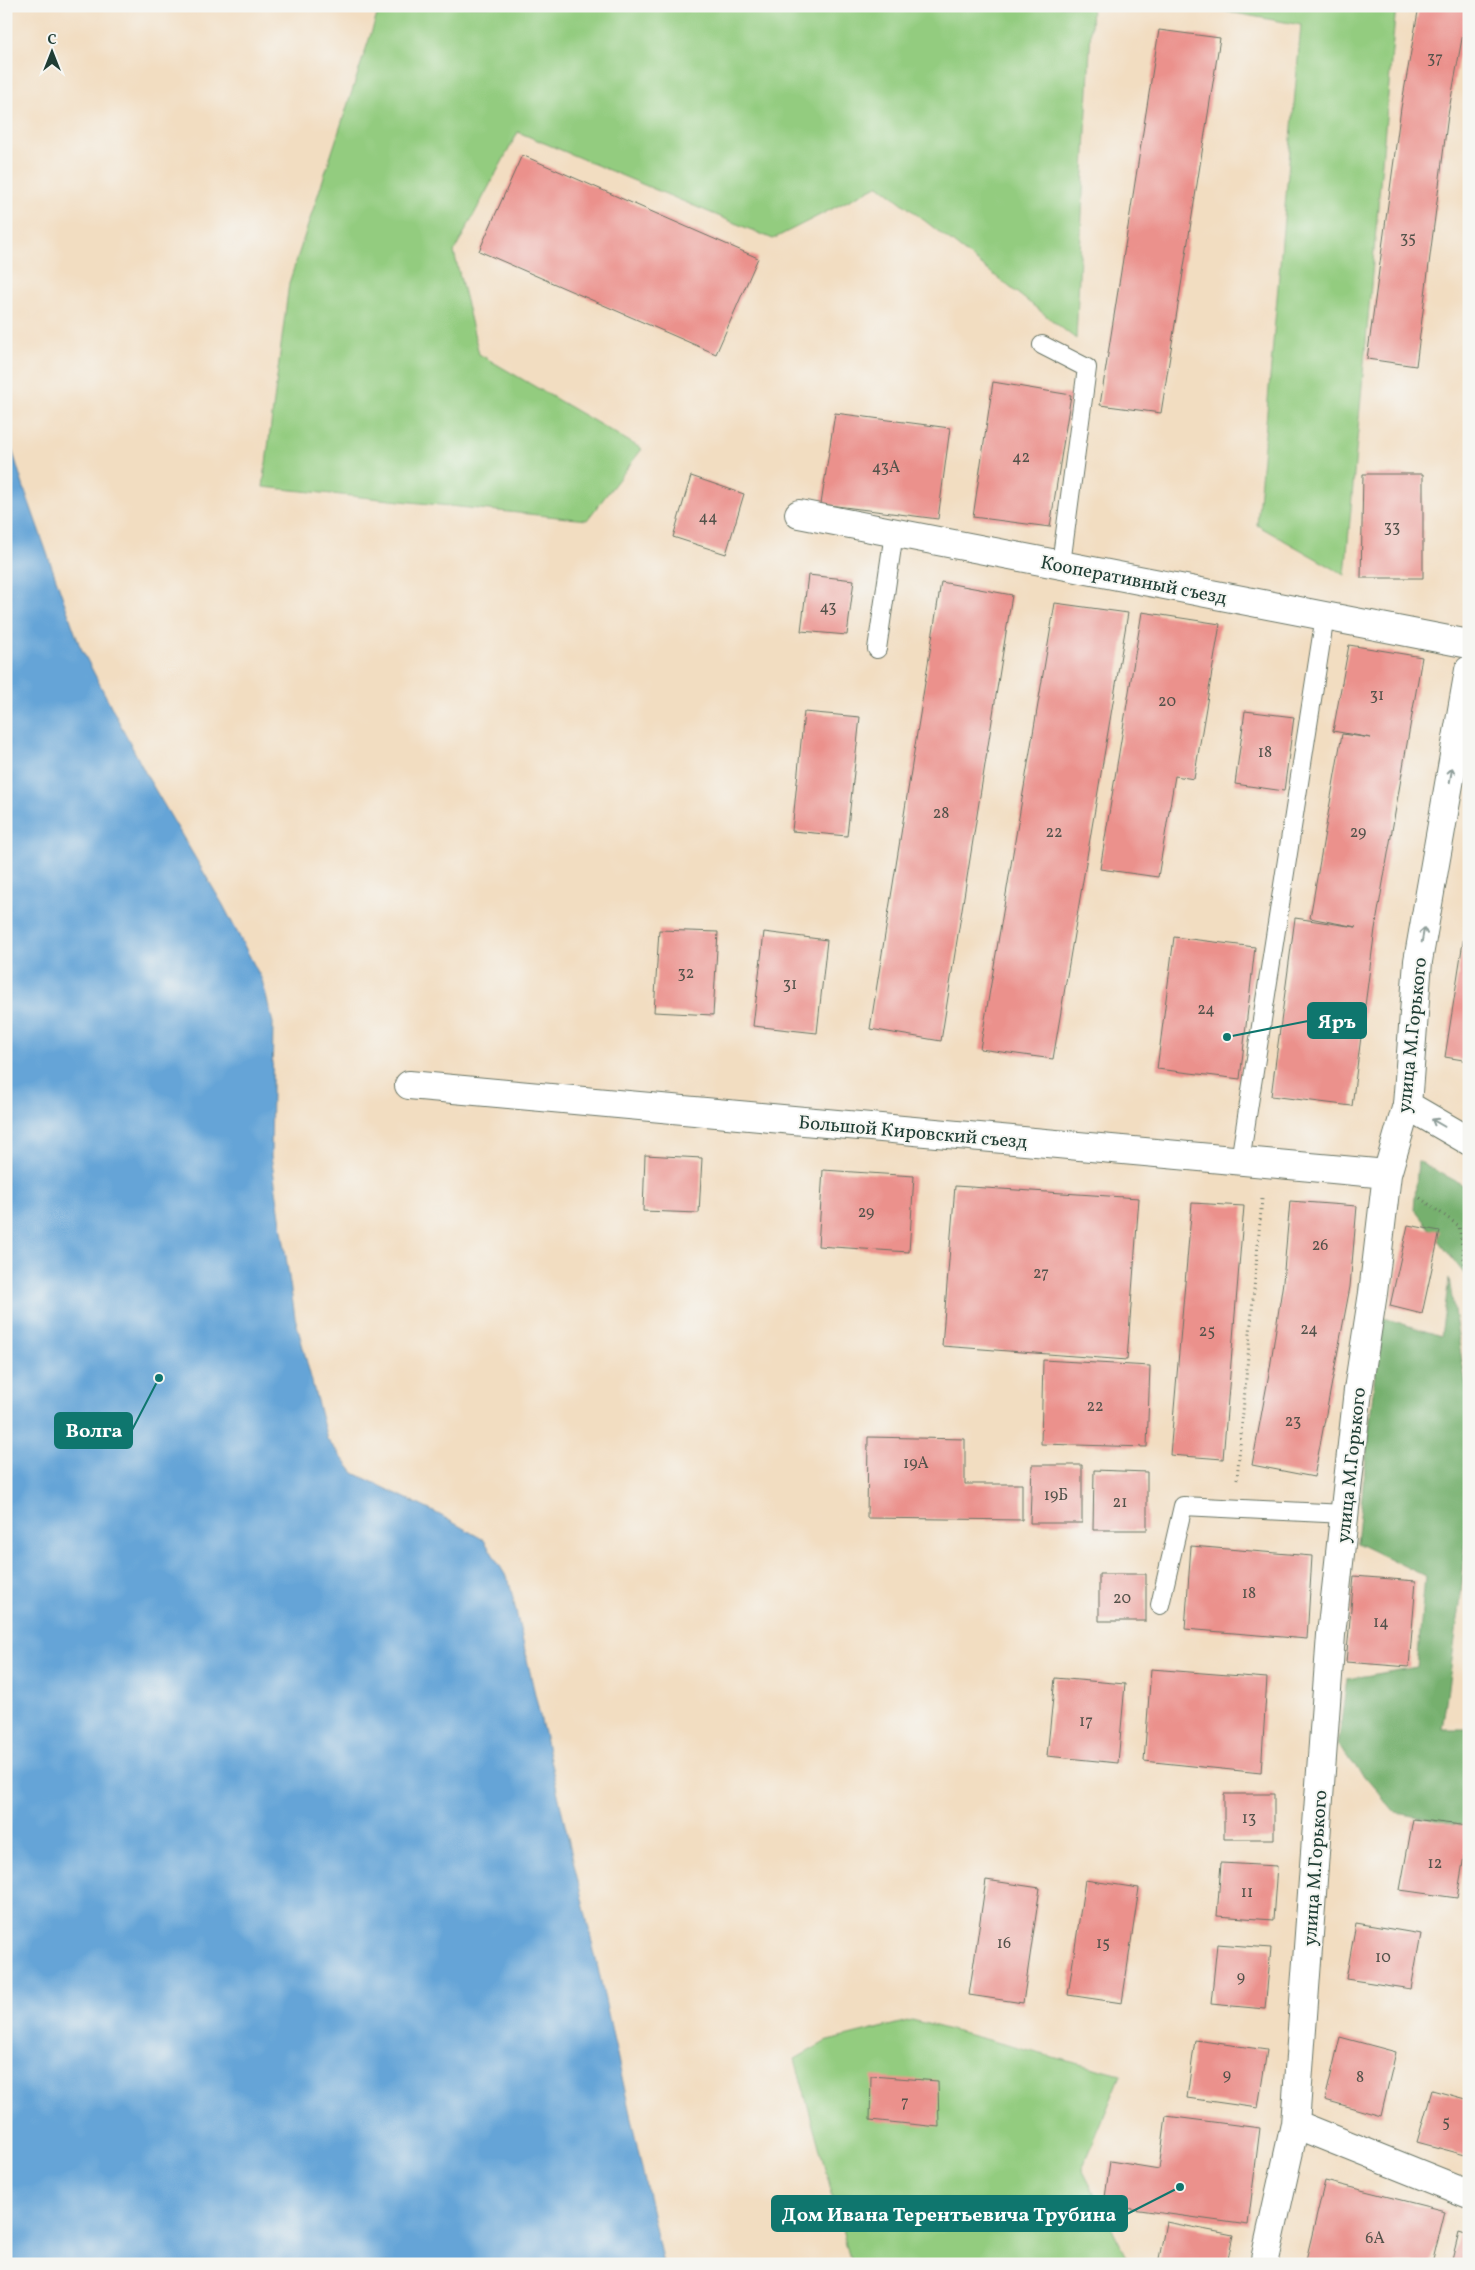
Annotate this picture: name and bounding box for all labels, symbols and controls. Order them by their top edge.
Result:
north arrow [28,28,78,78]
text: С [47,31,57,50]
house number: 37 [1427,48,1443,70]
house number: 35 [1400,228,1416,250]
house number: 42 [1012,447,1030,469]
house number: 43А [872,457,900,479]
house number: 44 [698,507,718,529]
house number: 33 [1384,517,1400,539]
street label: Кооперативный съезд [1038,550,1229,612]
house number: 43 [819,597,837,619]
house number: 31 [1370,685,1384,707]
house number: 20 [1158,691,1176,713]
house number: 18 [1258,742,1272,764]
one-way arrow [1446,767,1456,783]
house number: 28 [933,803,949,825]
house number: 22 [1045,822,1063,844]
house number: 29 [1350,822,1366,844]
one-way arrow [1418,927,1428,943]
street label: улица М.Горького [1392,956,1434,1114]
house number: 32 [678,963,694,985]
house number: 31 [783,974,797,996]
house number: 24 [1197,999,1215,1021]
callout: Яръ [1308,1003,1366,1038]
text: Яръ [1318,1009,1356,1037]
street label: Большой Кировский съезд [797,1110,1029,1156]
one-way arrow [1431,1118,1445,1128]
house number: 29 [858,1202,874,1224]
house number: 26 [1312,1235,1328,1257]
house number: 27 [1033,1263,1049,1285]
house number: 24 [1300,1319,1318,1341]
house number: 25 [1199,1321,1215,1343]
street label: улица М.Горького [1331,1386,1373,1544]
house number: 22 [1086,1396,1104,1418]
house number: 23 [1285,1411,1301,1433]
callout: Волга [55,1413,132,1448]
text: Волга [66,1418,123,1446]
house number: 19А [903,1453,929,1475]
house number: 19Б [1044,1485,1068,1507]
house number: 21 [1113,1492,1127,1514]
house number: 18 [1242,1583,1256,1605]
house number: 20 [1113,1588,1131,1610]
house number: 14 [1373,1612,1389,1634]
house number: 17 [1079,1711,1093,1733]
street label: улица М.Горького [1298,1789,1334,1947]
house number: 13 [1242,1808,1256,1830]
house number: 12 [1428,1853,1442,1875]
house number: 11 [1241,1882,1253,1904]
house number: 16 [997,1933,1011,1955]
house number: 15 [1096,1933,1110,1955]
house number: 10 [1375,1947,1391,1969]
house number: 9 [1237,1967,1245,1989]
house number: 9 [1223,2065,1231,2087]
house number: 8 [1356,2067,1364,2089]
house number: 7 [901,2092,909,2114]
house number: 5 [1442,2112,1450,2134]
callout: Дом Ивана Терентьевича Трубина [772,2196,1127,2231]
text: Дом Ивана Терентьевича Трубина [782,2202,1116,2230]
house number: 6А [1365,2228,1385,2250]

